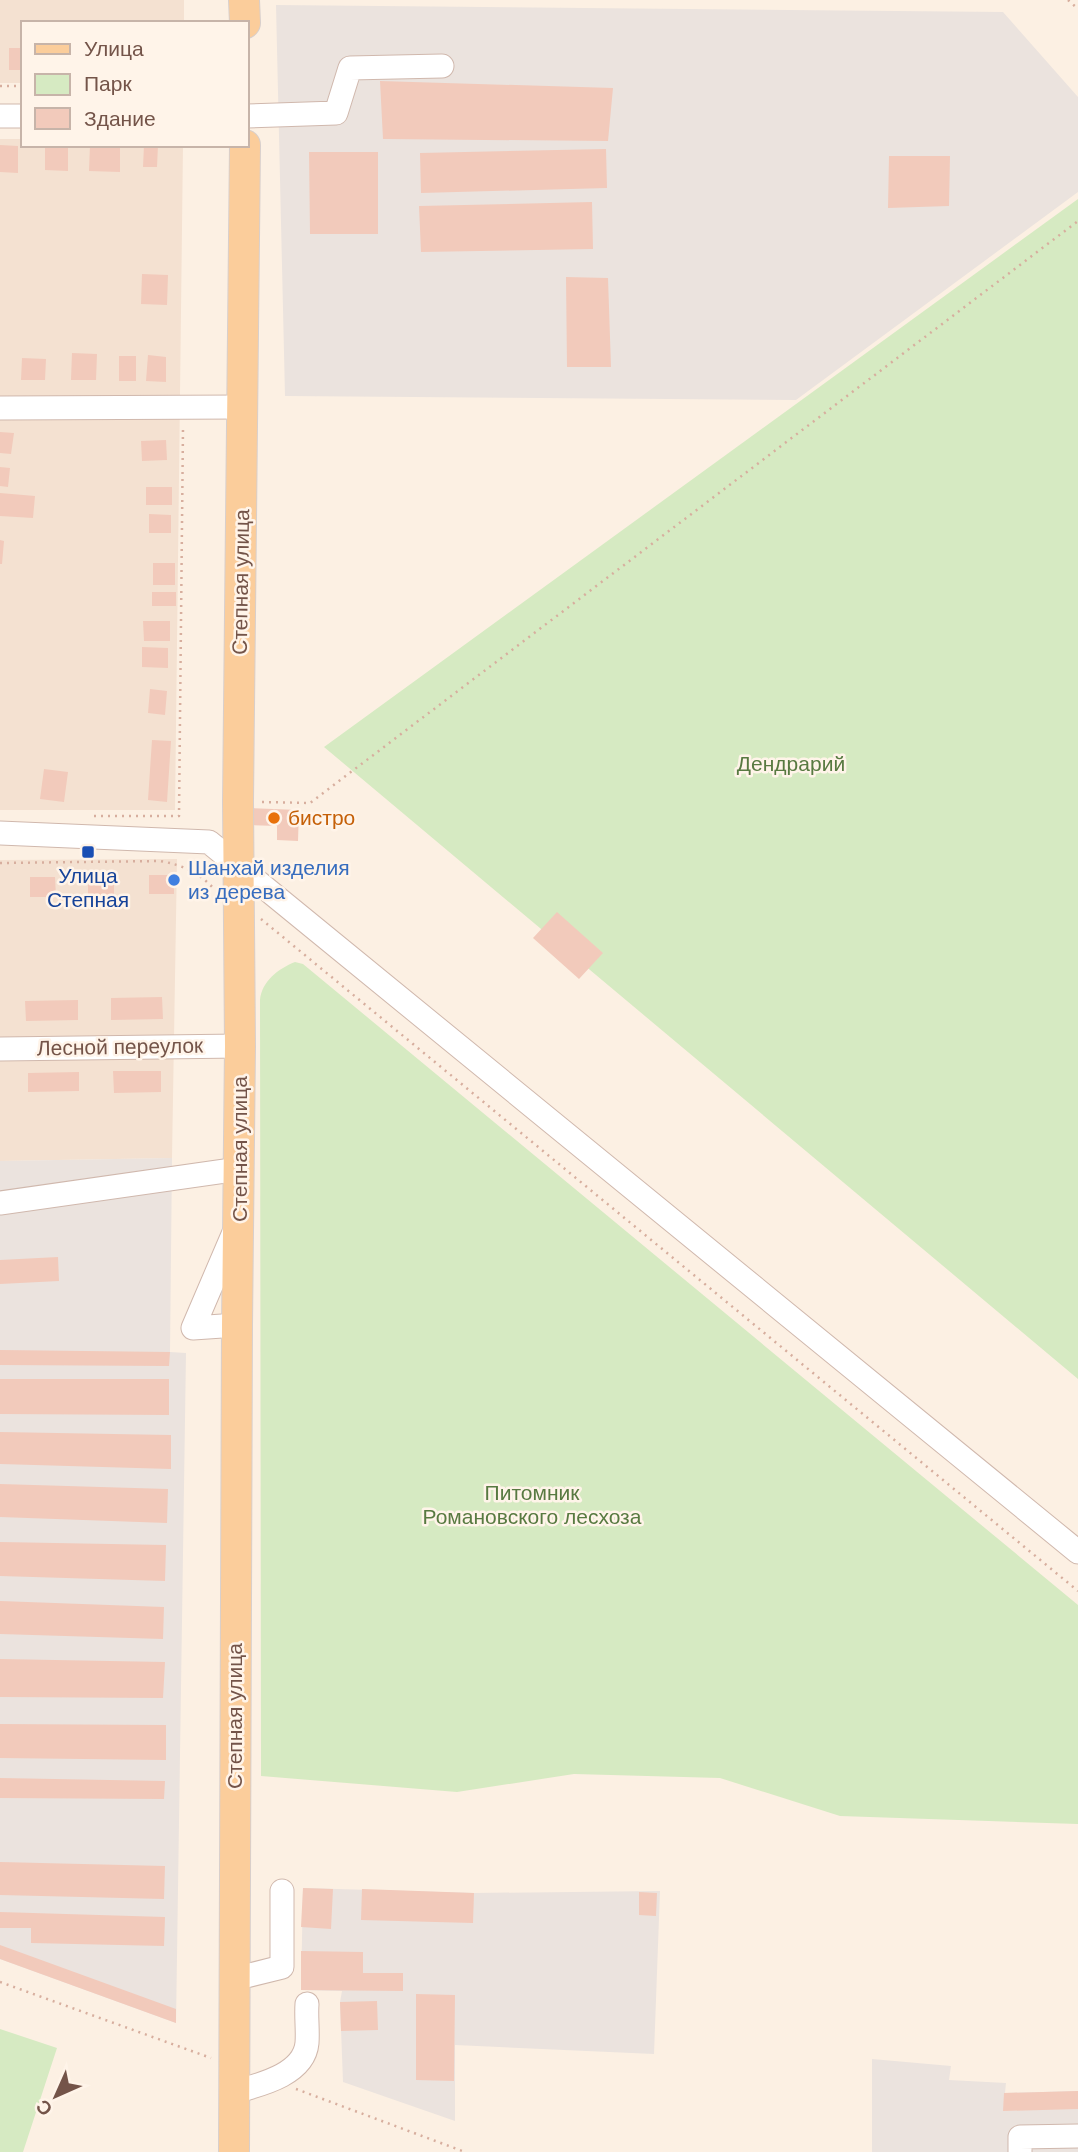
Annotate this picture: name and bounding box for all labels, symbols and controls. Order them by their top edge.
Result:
legend [21,21,248,147]
text: Улица [84,37,144,60]
text: Парк [84,72,132,95]
text: Здание [84,107,156,130]
street label: Степная улица [228,509,253,655]
park label: Дендрарий [737,752,845,775]
place label: бистро [288,806,355,829]
marker: бистро [266,810,282,826]
marker: Улица Степная [80,844,96,860]
place label: Шанхай изделия из дерева [188,856,350,903]
place label: Улица Степная [47,864,129,911]
marker: Шанхай изделия из дерева [166,872,182,888]
street label: Лесной переулок [37,1034,204,1059]
street label: Степная улица [228,1076,251,1222]
park label: Питомник Романовского лесхоза [423,1481,642,1528]
street label: Степная улица [223,1643,246,1789]
north arrow [21,2061,91,2131]
text: С [32,2095,57,2120]

